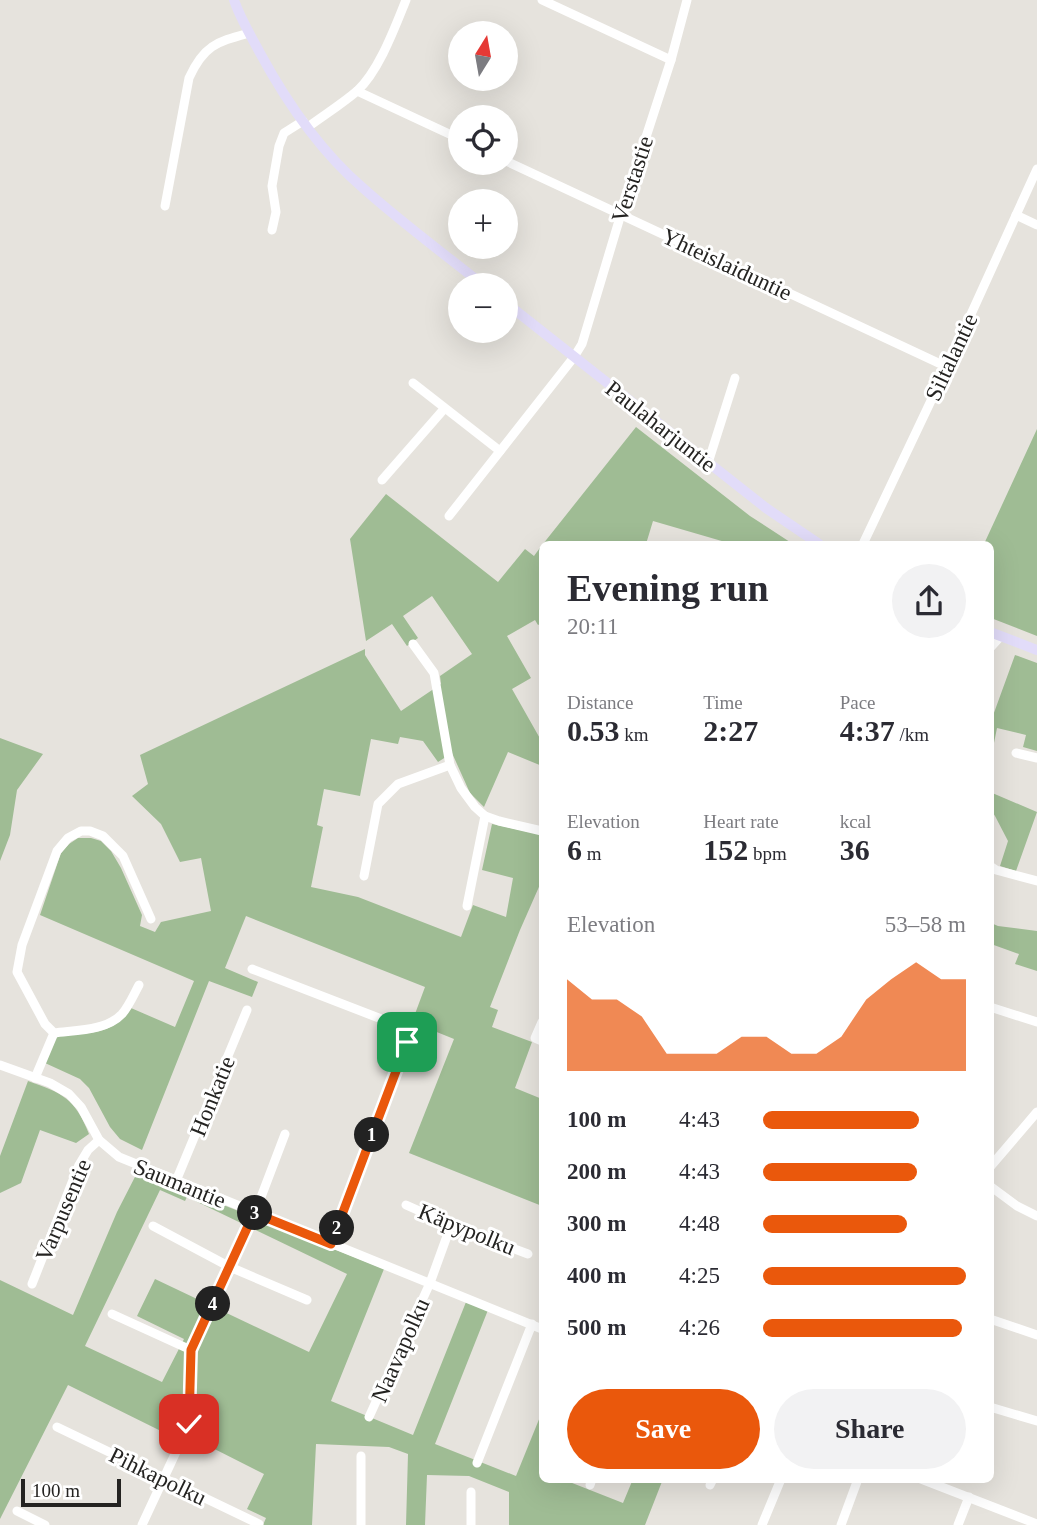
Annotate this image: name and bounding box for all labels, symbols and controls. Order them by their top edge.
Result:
north arrow [448,21,518,91]
map controls [448,21,518,343]
button: locate [448,105,518,175]
street label: Verstastie [607,133,658,226]
button: + [448,189,518,259]
street label: Yhteislaiduntie [658,223,796,305]
button: − [448,273,518,343]
street label: Siltalantie [920,310,982,405]
street label: Paulaharjuntie [601,376,721,477]
button: share [892,564,966,638]
text: Evening run [567,567,769,609]
text: 20:11 [567,614,619,639]
text: Distance [567,692,633,713]
text: Time [703,692,743,713]
text: Pace [840,692,876,713]
text: 0.53 [567,714,620,747]
text: 2:27 [703,714,758,747]
text: 4:37 [840,714,895,747]
text: km [620,724,649,745]
text: /km [895,724,929,745]
text: Elevation [567,811,640,832]
text: Heart rate [703,811,779,832]
text: kcal [840,811,871,832]
text: 6 [567,833,582,866]
text: 152 [703,833,748,866]
text: 36 [840,833,870,866]
text: m [582,843,602,864]
text: bpm [748,843,787,864]
text: Elevation [567,912,655,937]
text: 53–58 m [885,912,966,937]
pin [377,1012,437,1072]
icon: arrive [388,1023,426,1061]
street label: Honkatie [185,1052,240,1140]
text: 100 m [567,1107,626,1132]
text: 4:43 [679,1107,720,1132]
pin: 1 [354,1118,390,1152]
text: 1 [367,1124,376,1145]
street label: Saumantie [130,1154,230,1213]
street label: Varpusentie [31,1155,96,1265]
text: 200 m [567,1159,626,1184]
text: 4:43 [679,1159,720,1184]
pin: 3 [238,1196,272,1230]
street label: Käpypolku [415,1199,519,1260]
text: 3 [250,1202,259,1223]
pin: 2 [320,1210,354,1246]
text: 300 m [567,1211,626,1236]
text: 4:48 [679,1211,720,1236]
text: 2 [332,1217,341,1238]
text: 400 m [567,1263,626,1288]
text: 4:25 [679,1263,720,1288]
pin: 4 [196,1286,230,1322]
text: 4 [208,1293,217,1314]
street label: Naavapolku [366,1294,435,1406]
text: 500 m [567,1315,626,1340]
text: 4:26 [679,1315,720,1340]
button: Save [567,1389,760,1469]
button: Share [774,1389,966,1469]
pin [159,1394,219,1454]
icon: check [170,1405,208,1443]
street label: Pihkapolku [105,1442,211,1511]
scale bar [21,1476,121,1508]
text: 100 m [32,1480,80,1501]

